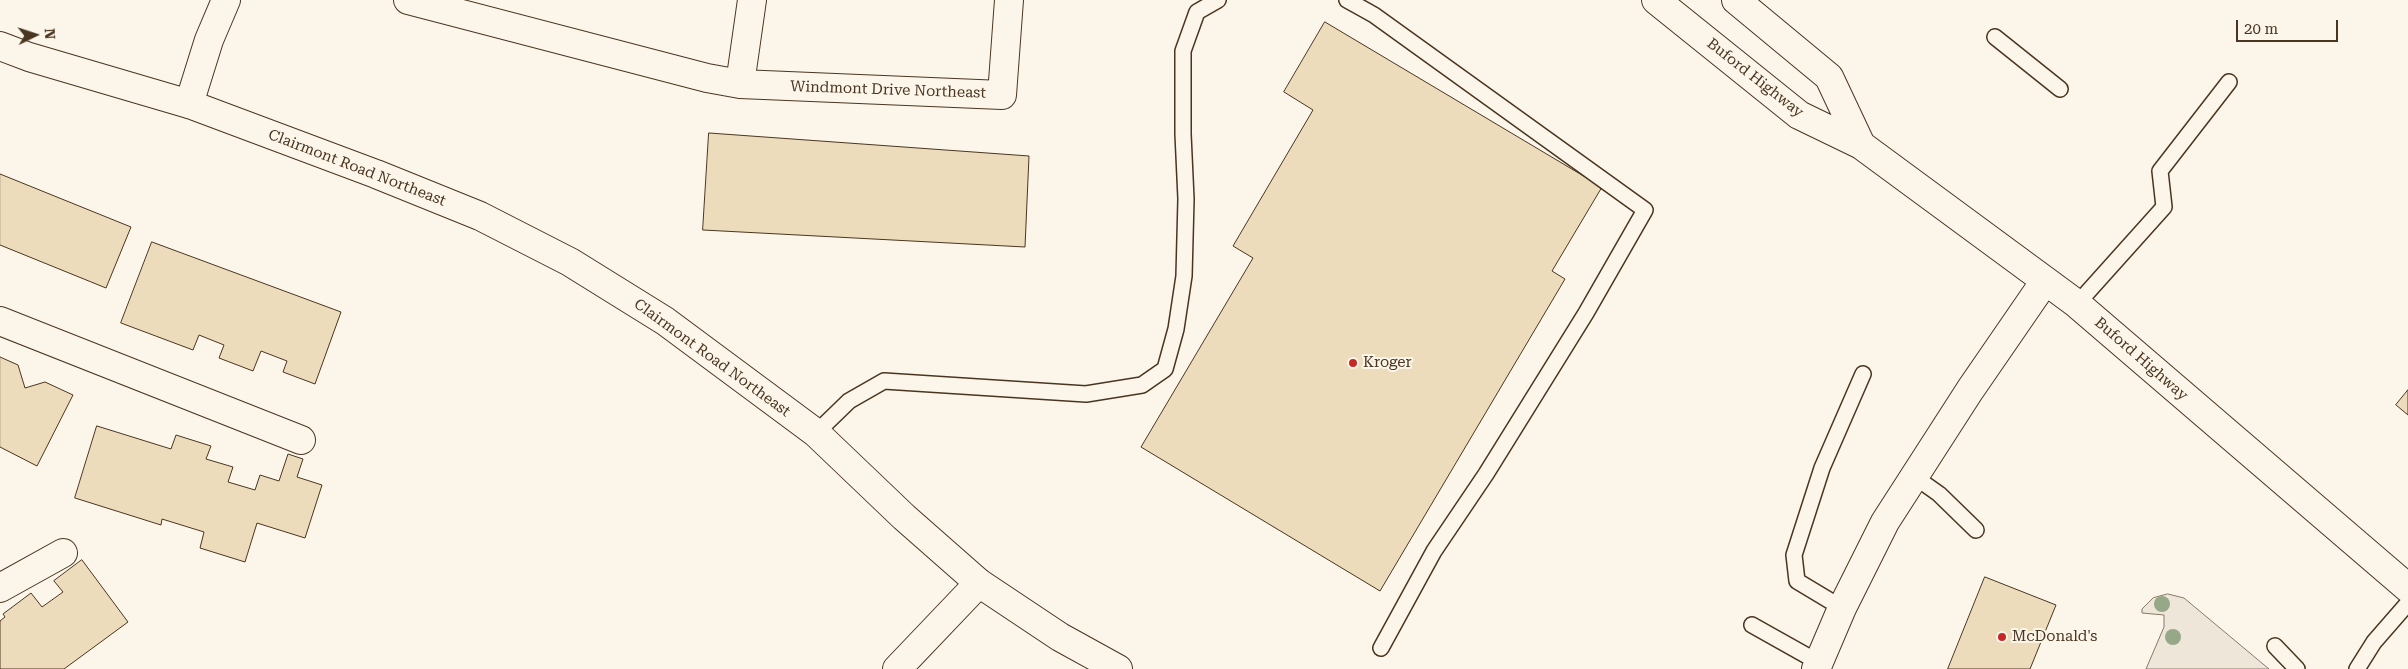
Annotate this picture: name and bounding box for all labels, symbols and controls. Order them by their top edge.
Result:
north arrow [10,10,60,60]
scale bar [2238,10,2340,42]
text: 20 m [2244,20,2278,38]
text: N [42,28,58,40]
street label: Buford Highway [1703,35,1807,121]
street label: Windmont Drive Northeast [790,78,986,102]
street label: Clairmont Road Northeast [266,126,448,210]
street label: Clairmont Road Northeast [630,295,794,421]
street label: Buford Highway [2091,314,2191,404]
place label: Kroger [1363,354,1412,372]
marker: Kroger [1347,357,1359,369]
place label: McDonald's [2012,628,2097,646]
marker: McDonald's [1996,631,2008,643]

